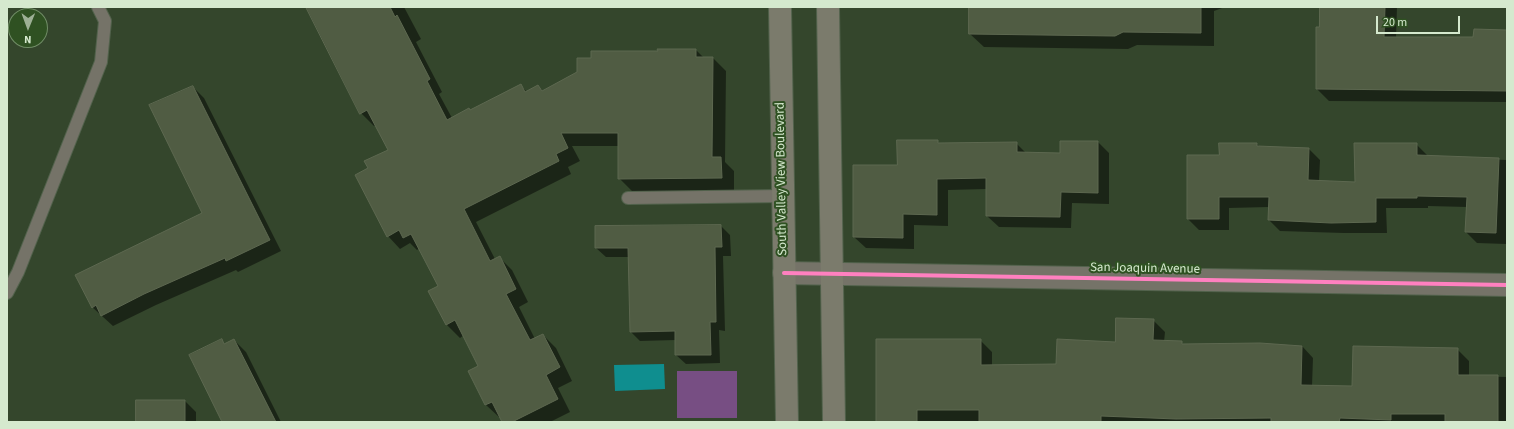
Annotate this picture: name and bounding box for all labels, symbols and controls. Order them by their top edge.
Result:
north arrow [8,8,48,48]
scale bar [1378,8,1462,34]
text: 20 m [1383,14,1407,31]
text: N [24,32,32,47]
street label: South Valley View Boulevard [773,102,791,256]
street label: San Joaquin Avenue [1090,260,1200,278]

